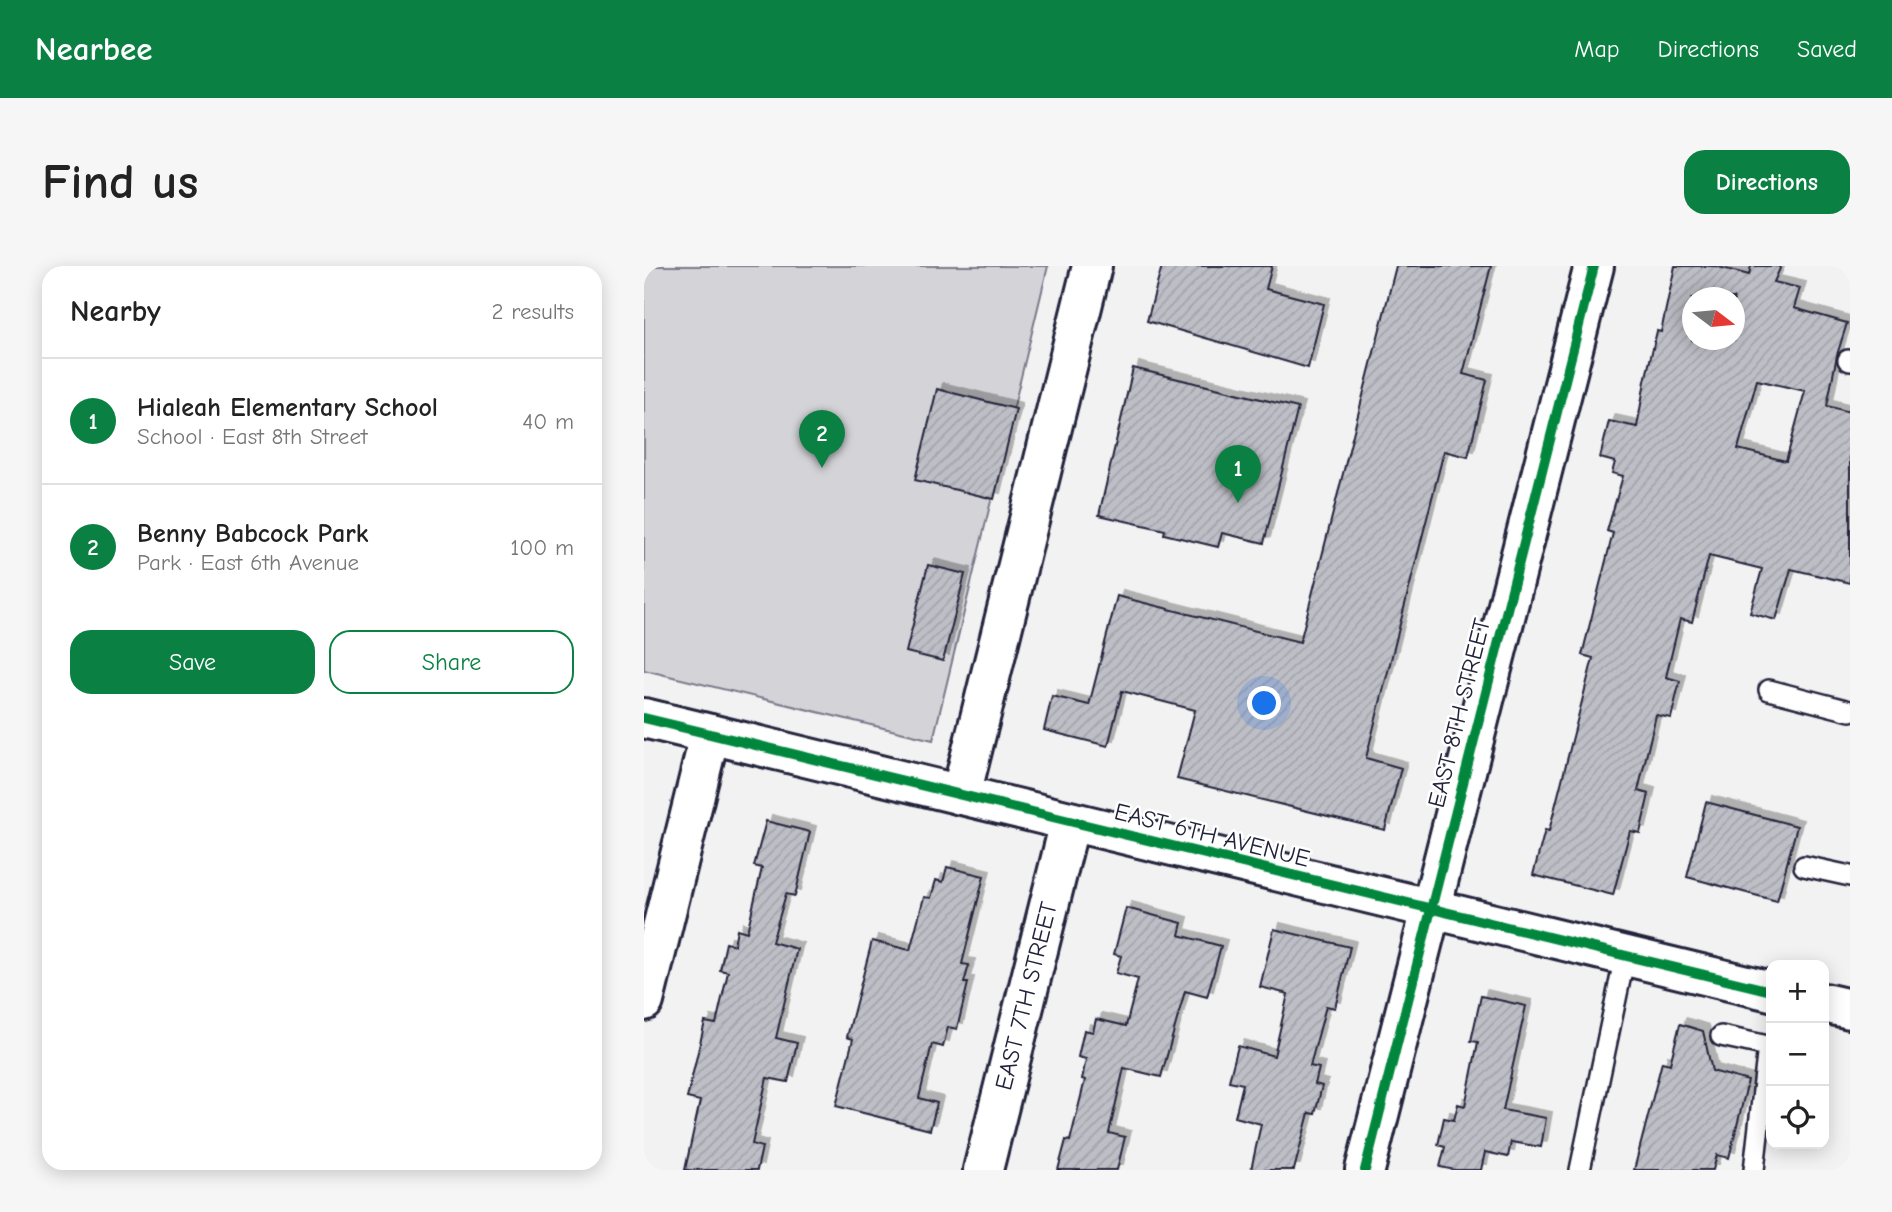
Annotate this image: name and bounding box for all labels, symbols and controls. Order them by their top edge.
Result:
text: Nearbee [35,30,153,68]
text: Map [1574,35,1620,63]
text: Directions [1658,35,1759,63]
text: Saved [1797,35,1857,63]
button: Directions [1684,150,1850,214]
text: Find us [42,154,198,210]
north arrow [1682,287,1745,350]
text: Nearby [70,294,161,329]
text: 2 results [492,298,574,325]
text: Hialeah Elementary School [137,393,438,423]
text: 1 [88,408,98,435]
text: 40 m [522,408,574,435]
pin: 2 [799,410,845,468]
text: School · East 8th Street [137,423,367,450]
pin: 1 [1215,445,1261,503]
text: Benny Babcock Park [137,519,368,549]
text: 2 [87,534,99,561]
text: 100 m [510,534,574,561]
text: Park · East 6th Avenue [137,549,359,576]
street label: EAST 8TH STREET [1422,615,1496,811]
button: Save [70,630,315,694]
button: Share [329,630,574,694]
your location [1247,686,1281,720]
street label: EAST 6TH AVENUE [1111,797,1313,873]
street label: EAST 7TH STREET [989,899,1063,1093]
map controls [1766,960,1829,1149]
button: + [1766,960,1829,1023]
button: − [1766,1023,1829,1086]
button: locate [1766,1086,1829,1149]

